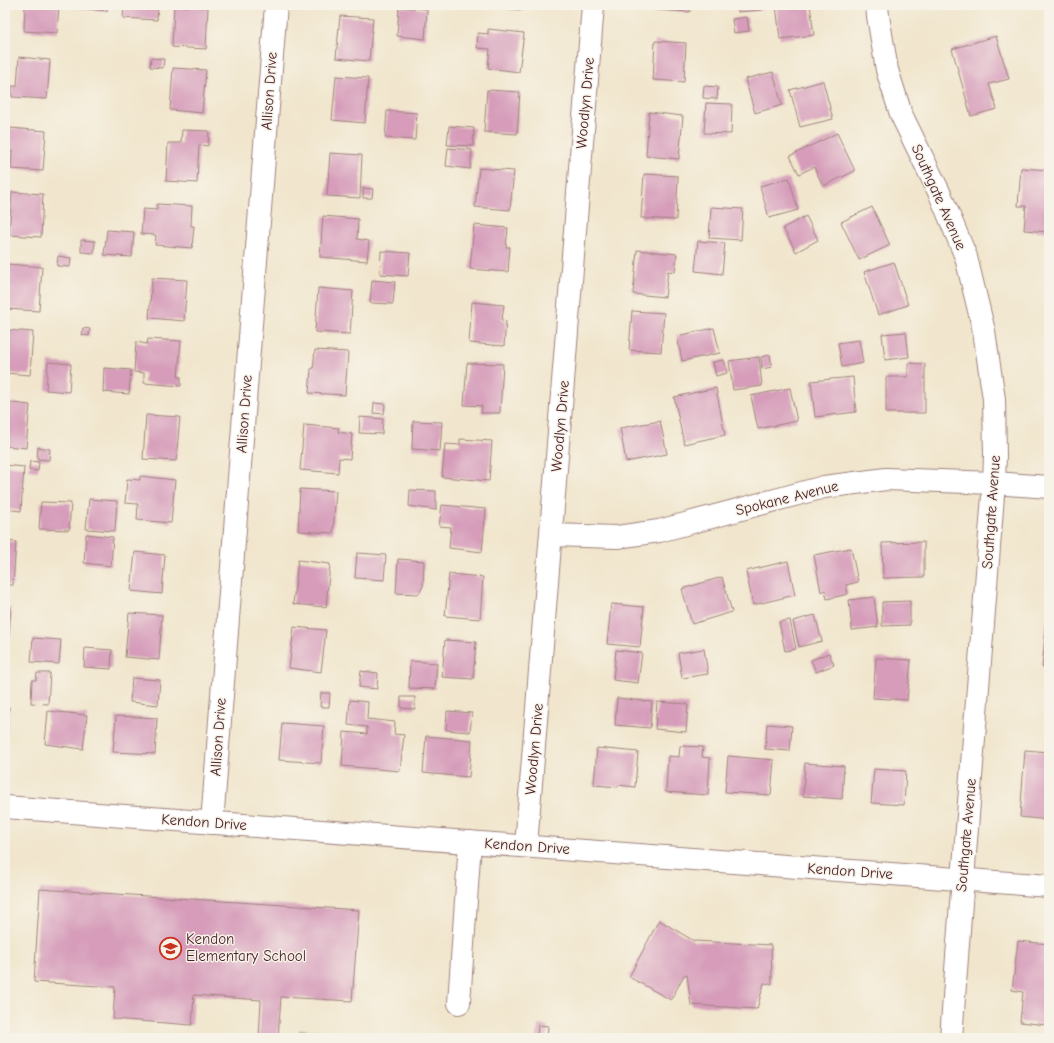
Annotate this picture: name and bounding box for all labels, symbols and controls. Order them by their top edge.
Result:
street label: Allison Drive [257,51,281,131]
street label: Woodlyn Drive [572,56,598,150]
street label: Southgate Avenue [908,141,971,253]
street label: Allison Drive [232,374,256,454]
street label: Woodlyn Drive [547,379,573,473]
street label: Southgate Avenue [978,454,1004,569]
street label: Spokane Avenue [734,476,841,519]
street label: Allison Drive [206,697,230,777]
street label: Woodlyn Drive [521,702,547,796]
street label: Southgate Avenue [952,777,980,893]
street label: Kendon Drive [161,810,248,834]
street label: Kendon Drive [484,834,571,858]
street label: Kendon Drive [807,859,894,883]
place label: Kendon Elementary School [186,930,306,965]
school or university icon: Kendon Elementary School [157,935,183,961]

